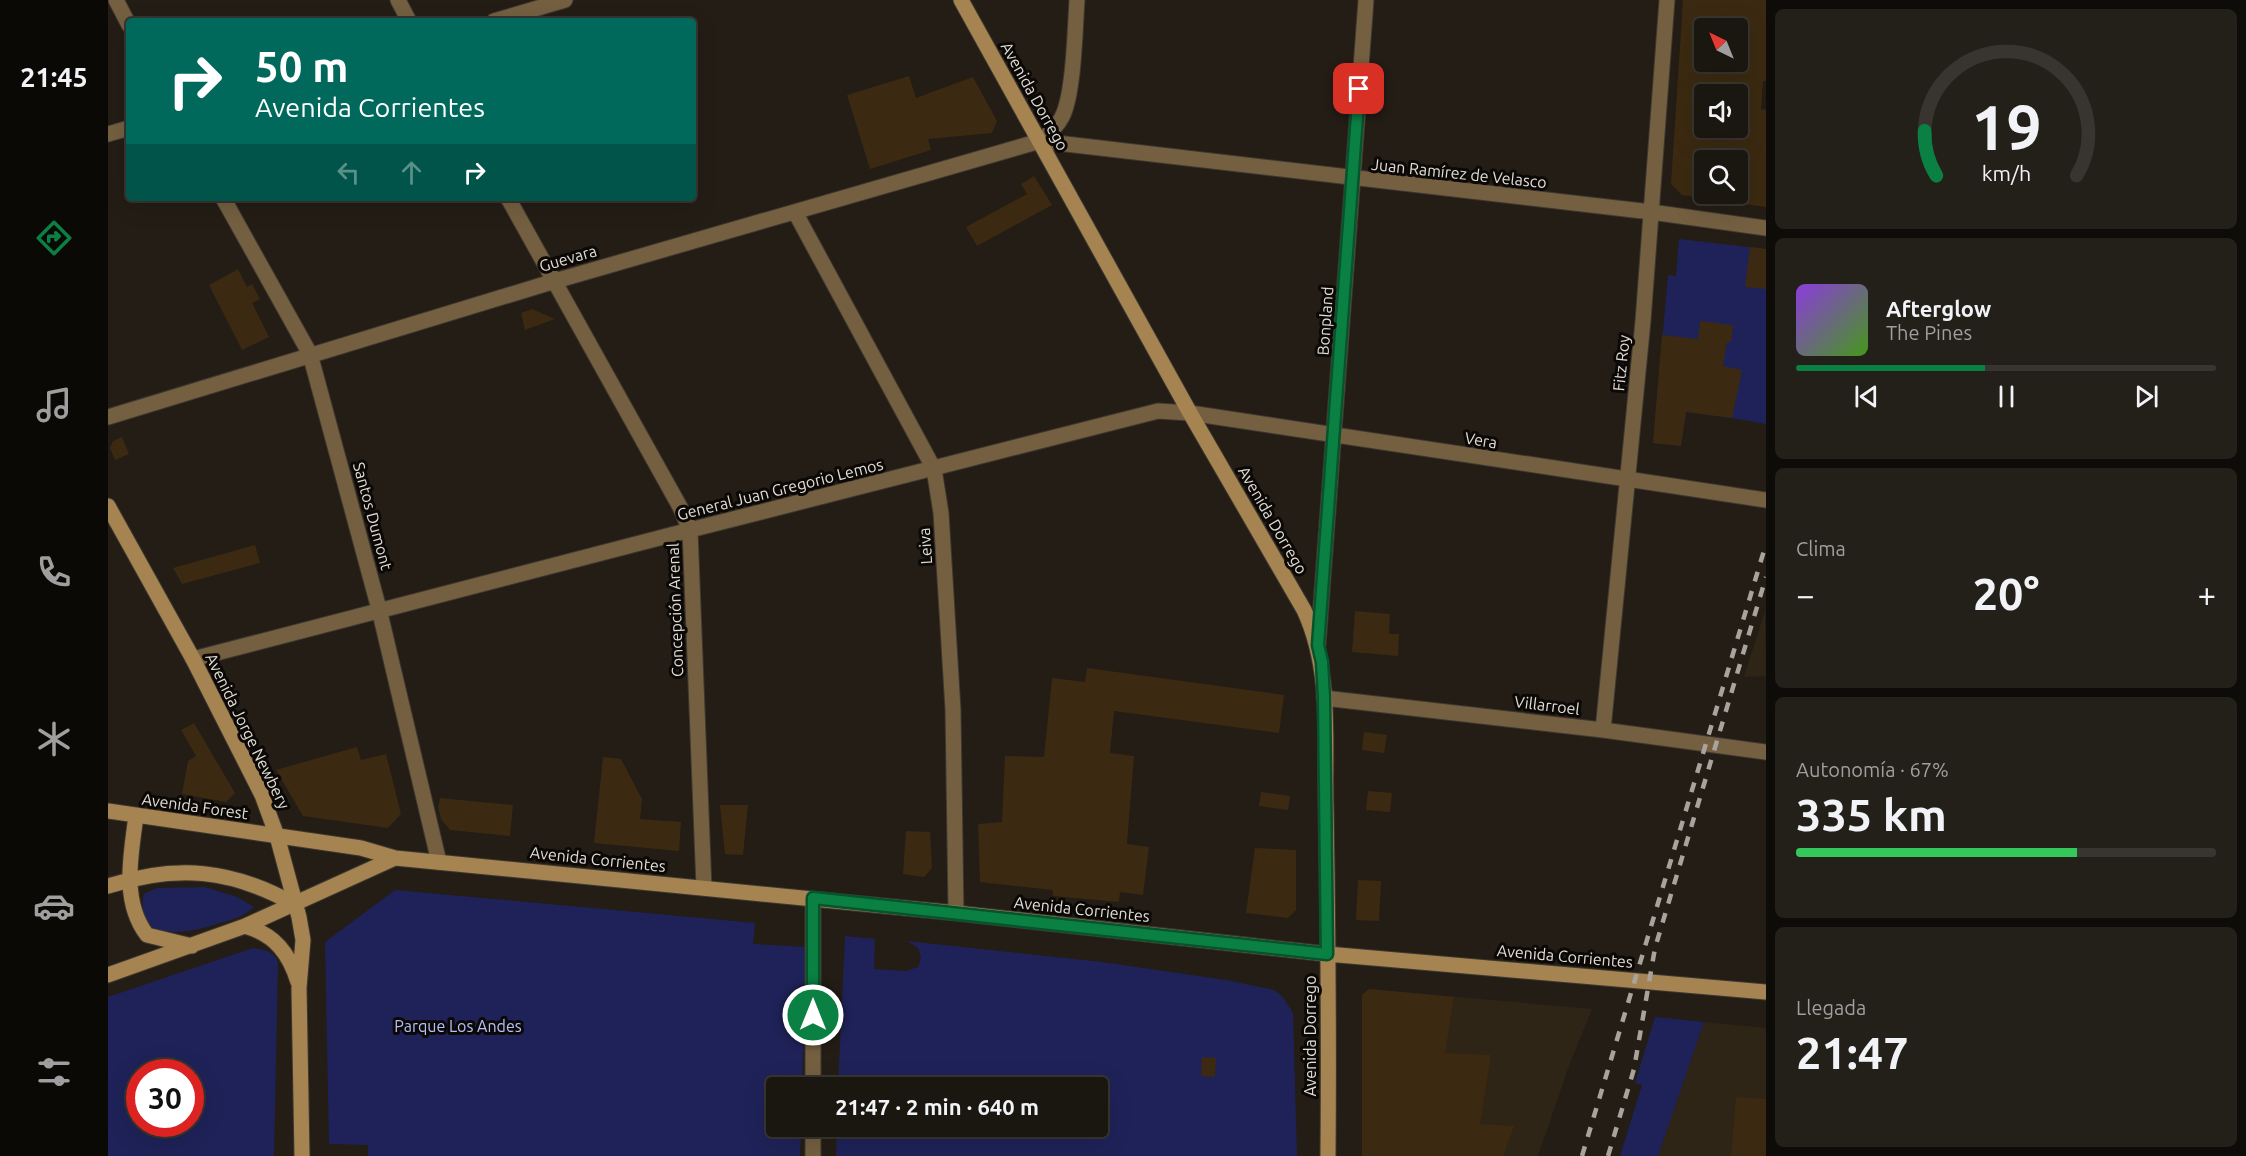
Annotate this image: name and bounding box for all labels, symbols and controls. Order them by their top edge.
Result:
north arrow [1694,18,1748,72]
map controls [1694,18,1748,204]
street label: Avenida Dorrego [998,39,1072,153]
icon: right [156,42,234,120]
text: 50 m [255,43,349,90]
text: 21:45 [20,62,88,92]
pin [1333,63,1384,114]
icon: arrive [1342,72,1375,105]
button: sound [1694,84,1748,138]
text: Avenida Corrientes [255,92,485,122]
text: 19 [1971,92,2041,162]
button: search [1694,150,1748,204]
street label: Juan Ramírez de Velasco [1370,155,1548,191]
icon: left [332,156,365,189]
icon: ahead [395,156,428,189]
icon: right [458,156,491,189]
text: km/h [1981,162,2031,186]
icon: directions [33,217,75,259]
street label: Guevara [537,241,599,275]
street label: Bonpland [1314,286,1336,356]
text: Afterglow [1886,296,1991,321]
text: The Pines [1886,321,1972,344]
street label: Fitz Roy [1609,334,1633,392]
icon: previous [1850,380,1883,413]
icon: pause [1990,380,2023,413]
icon: next [2130,380,2163,413]
icon: music [33,384,75,426]
street label: Vera [1463,429,1499,451]
street label: General Juan Gregorio Lemos [675,455,885,523]
street label: Santos Dumont [350,460,396,573]
street label: Avenida Dorrego [1235,463,1311,577]
street label: Leiva [915,527,935,565]
text: Clima [1796,537,1846,560]
street label: Concepción Arenal [664,543,686,677]
icon: phone [33,551,75,593]
text: 20° [1973,568,2039,619]
text: − [1796,576,1815,613]
text: + [2197,576,2216,613]
street label: Avenida Jorge Newbery [202,650,294,812]
street label: Villarroel [1513,692,1581,718]
icon: climate [33,718,75,760]
text: Autonomía · 67% [1796,758,1949,781]
text: 335 km [1796,789,1947,840]
street label: Avenida Forest [141,790,250,822]
street label: Avenida Corrientes [529,843,667,875]
icon: car [33,885,75,927]
street label: Avenida Corrientes [1013,893,1151,925]
street label: Avenida Corrientes [1496,941,1634,971]
street label: Avenida Dorrego [1301,975,1319,1097]
position arrow [781,983,845,1047]
text: Llegada [1796,996,1866,1019]
park label: Parque Los Andes [394,1017,522,1035]
text: 21:47 [1796,1027,1909,1078]
icon: filters [33,1051,75,1093]
speed limit sign: 30 [126,1059,204,1137]
text: 21:47 · 2 min · 640 m [835,1094,1039,1119]

